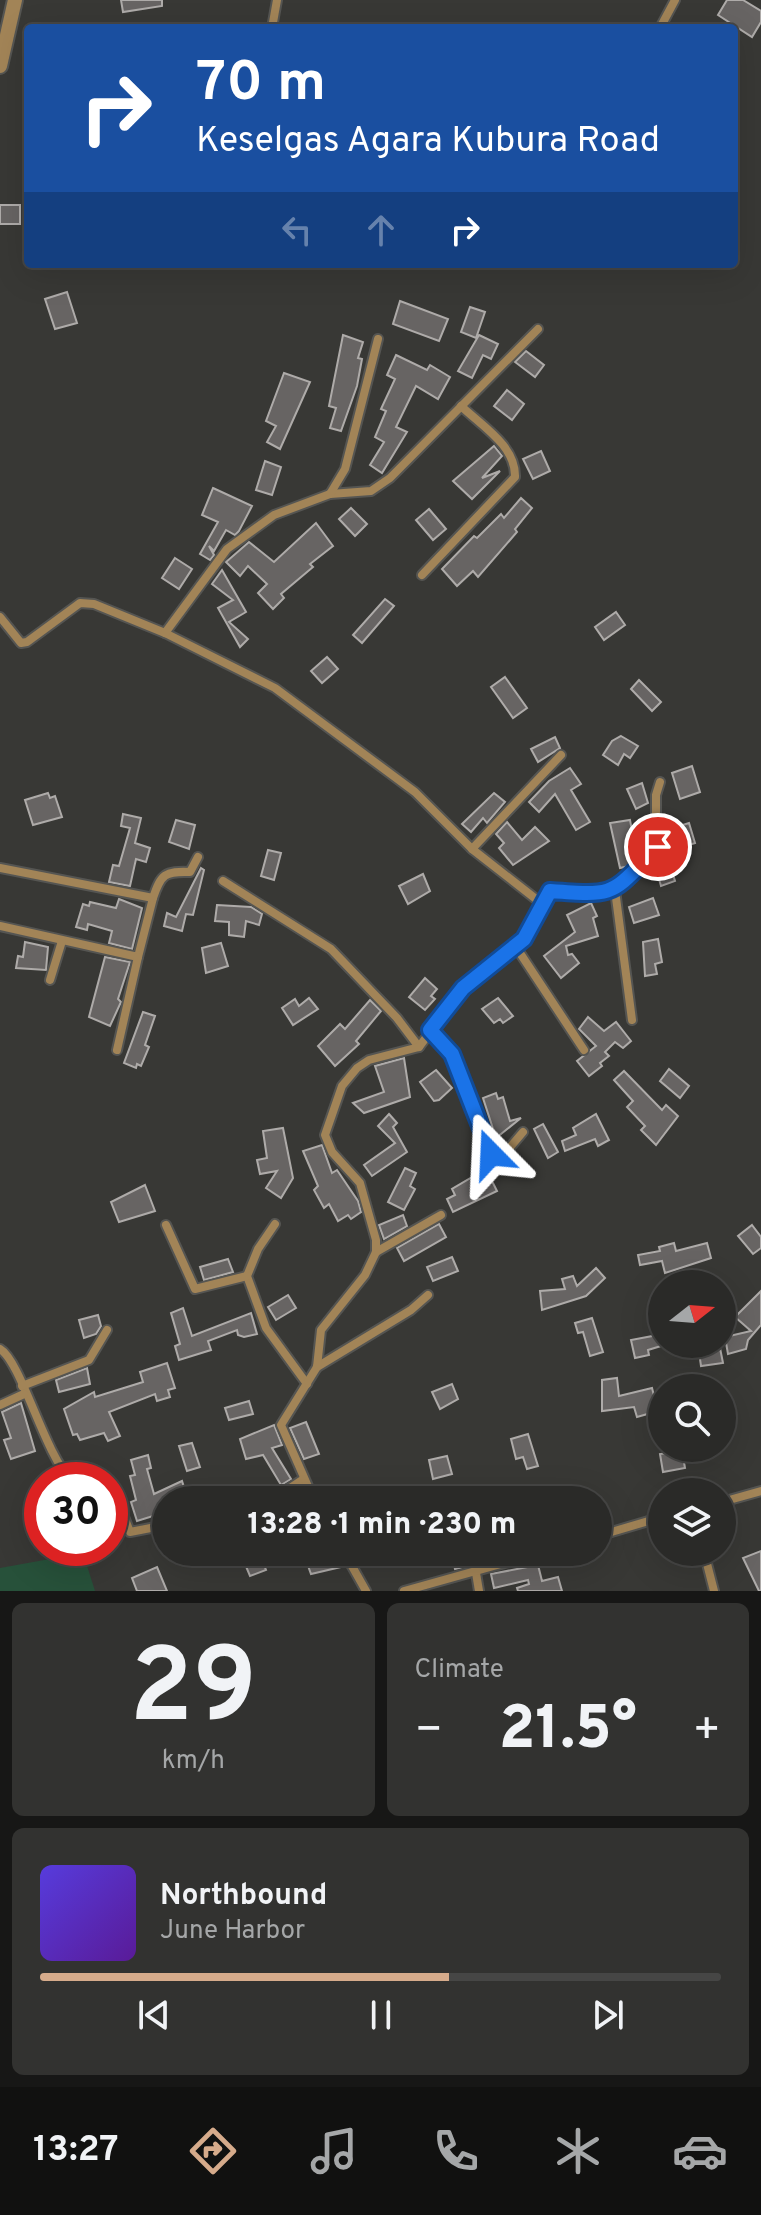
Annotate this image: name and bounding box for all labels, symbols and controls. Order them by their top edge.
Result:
text: 70 m [196,50,326,120]
icon: right [64,56,168,160]
text: Keselgas Agara Kubura Road [196,119,660,165]
icon: left [275,208,319,252]
icon: ahead [359,208,403,252]
icon: right [443,208,487,252]
pin [624,813,692,881]
icon: arrive [636,825,680,869]
position arrow [449,1112,533,1196]
north arrow [648,1270,736,1358]
map controls [648,1270,736,1566]
button: search [648,1374,736,1462]
speed limit sign: 30 [24,1462,128,1566]
button: layers [648,1478,736,1566]
text: 13:28 · 1 min · 230 m [248,1507,516,1544]
text: 29 [129,1627,257,1759]
text: Climate [415,1654,504,1687]
text: 21.5° [499,1694,637,1770]
text: − [415,1704,443,1760]
text: + [693,1704,721,1760]
text: km/h [162,1745,225,1778]
text: Northbound [160,1878,327,1915]
text: June Harbor [160,1915,305,1948]
icon: previous [132,1993,176,2037]
icon: pause [359,1993,403,2037]
icon: next [586,1993,630,2037]
icon: directions [185,2123,241,2179]
icon: music [306,2123,362,2179]
icon: phone [428,2123,484,2179]
icon: climate [550,2123,606,2179]
icon: car [672,2123,728,2179]
text: 13:27 [33,2128,119,2174]

